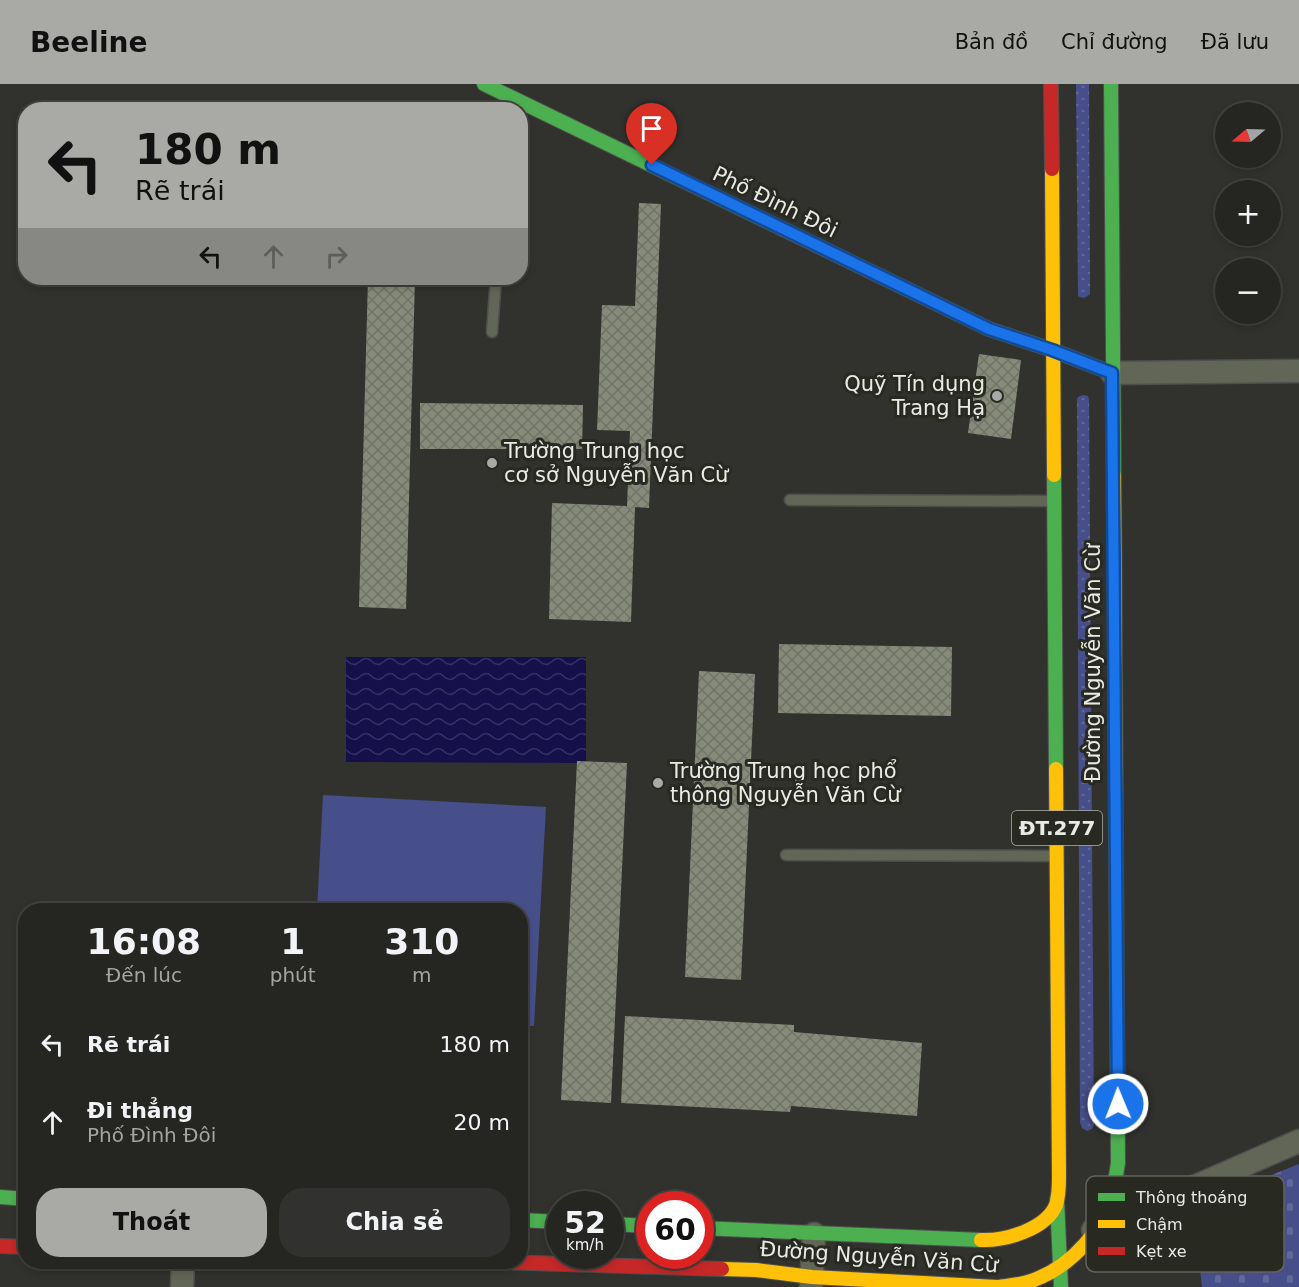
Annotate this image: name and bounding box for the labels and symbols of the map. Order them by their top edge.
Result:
north arrow [1215,102,1281,168]
pin [626,103,677,165]
street label: Phố Đình Đôi [709,161,841,243]
place label: Quỹ Tín dụng Trang Hạ [844,372,985,420]
marker: Quỹ Tín dụng Trang Hạ [990,389,1004,403]
place label: Trường Trung học cơ sở Nguyễn Văn Cừ [503,439,730,487]
marker: Trường Trung học cơ sở Nguyễn Văn Cừ [485,456,499,470]
street label: Đường Nguyễn Văn Cừ [1080,542,1105,782]
place label: Trường Trung học phổ thông Nguyễn Văn Cừ [669,759,902,807]
marker: Trường Trung học phổ thông Nguyễn Văn Cừ [651,776,665,790]
road number: ĐT.277 [1012,811,1102,845]
position arrow [1086,1072,1150,1136]
legend [1086,1176,1284,1272]
text: Thông thoáng [1135,1188,1247,1207]
speed limit sign: 60 [636,1191,714,1269]
text: Chậm [1136,1215,1183,1234]
street label: Đường Nguyễn Văn Cừ [759,1236,1001,1277]
text: Kẹt xe [1136,1242,1187,1261]

